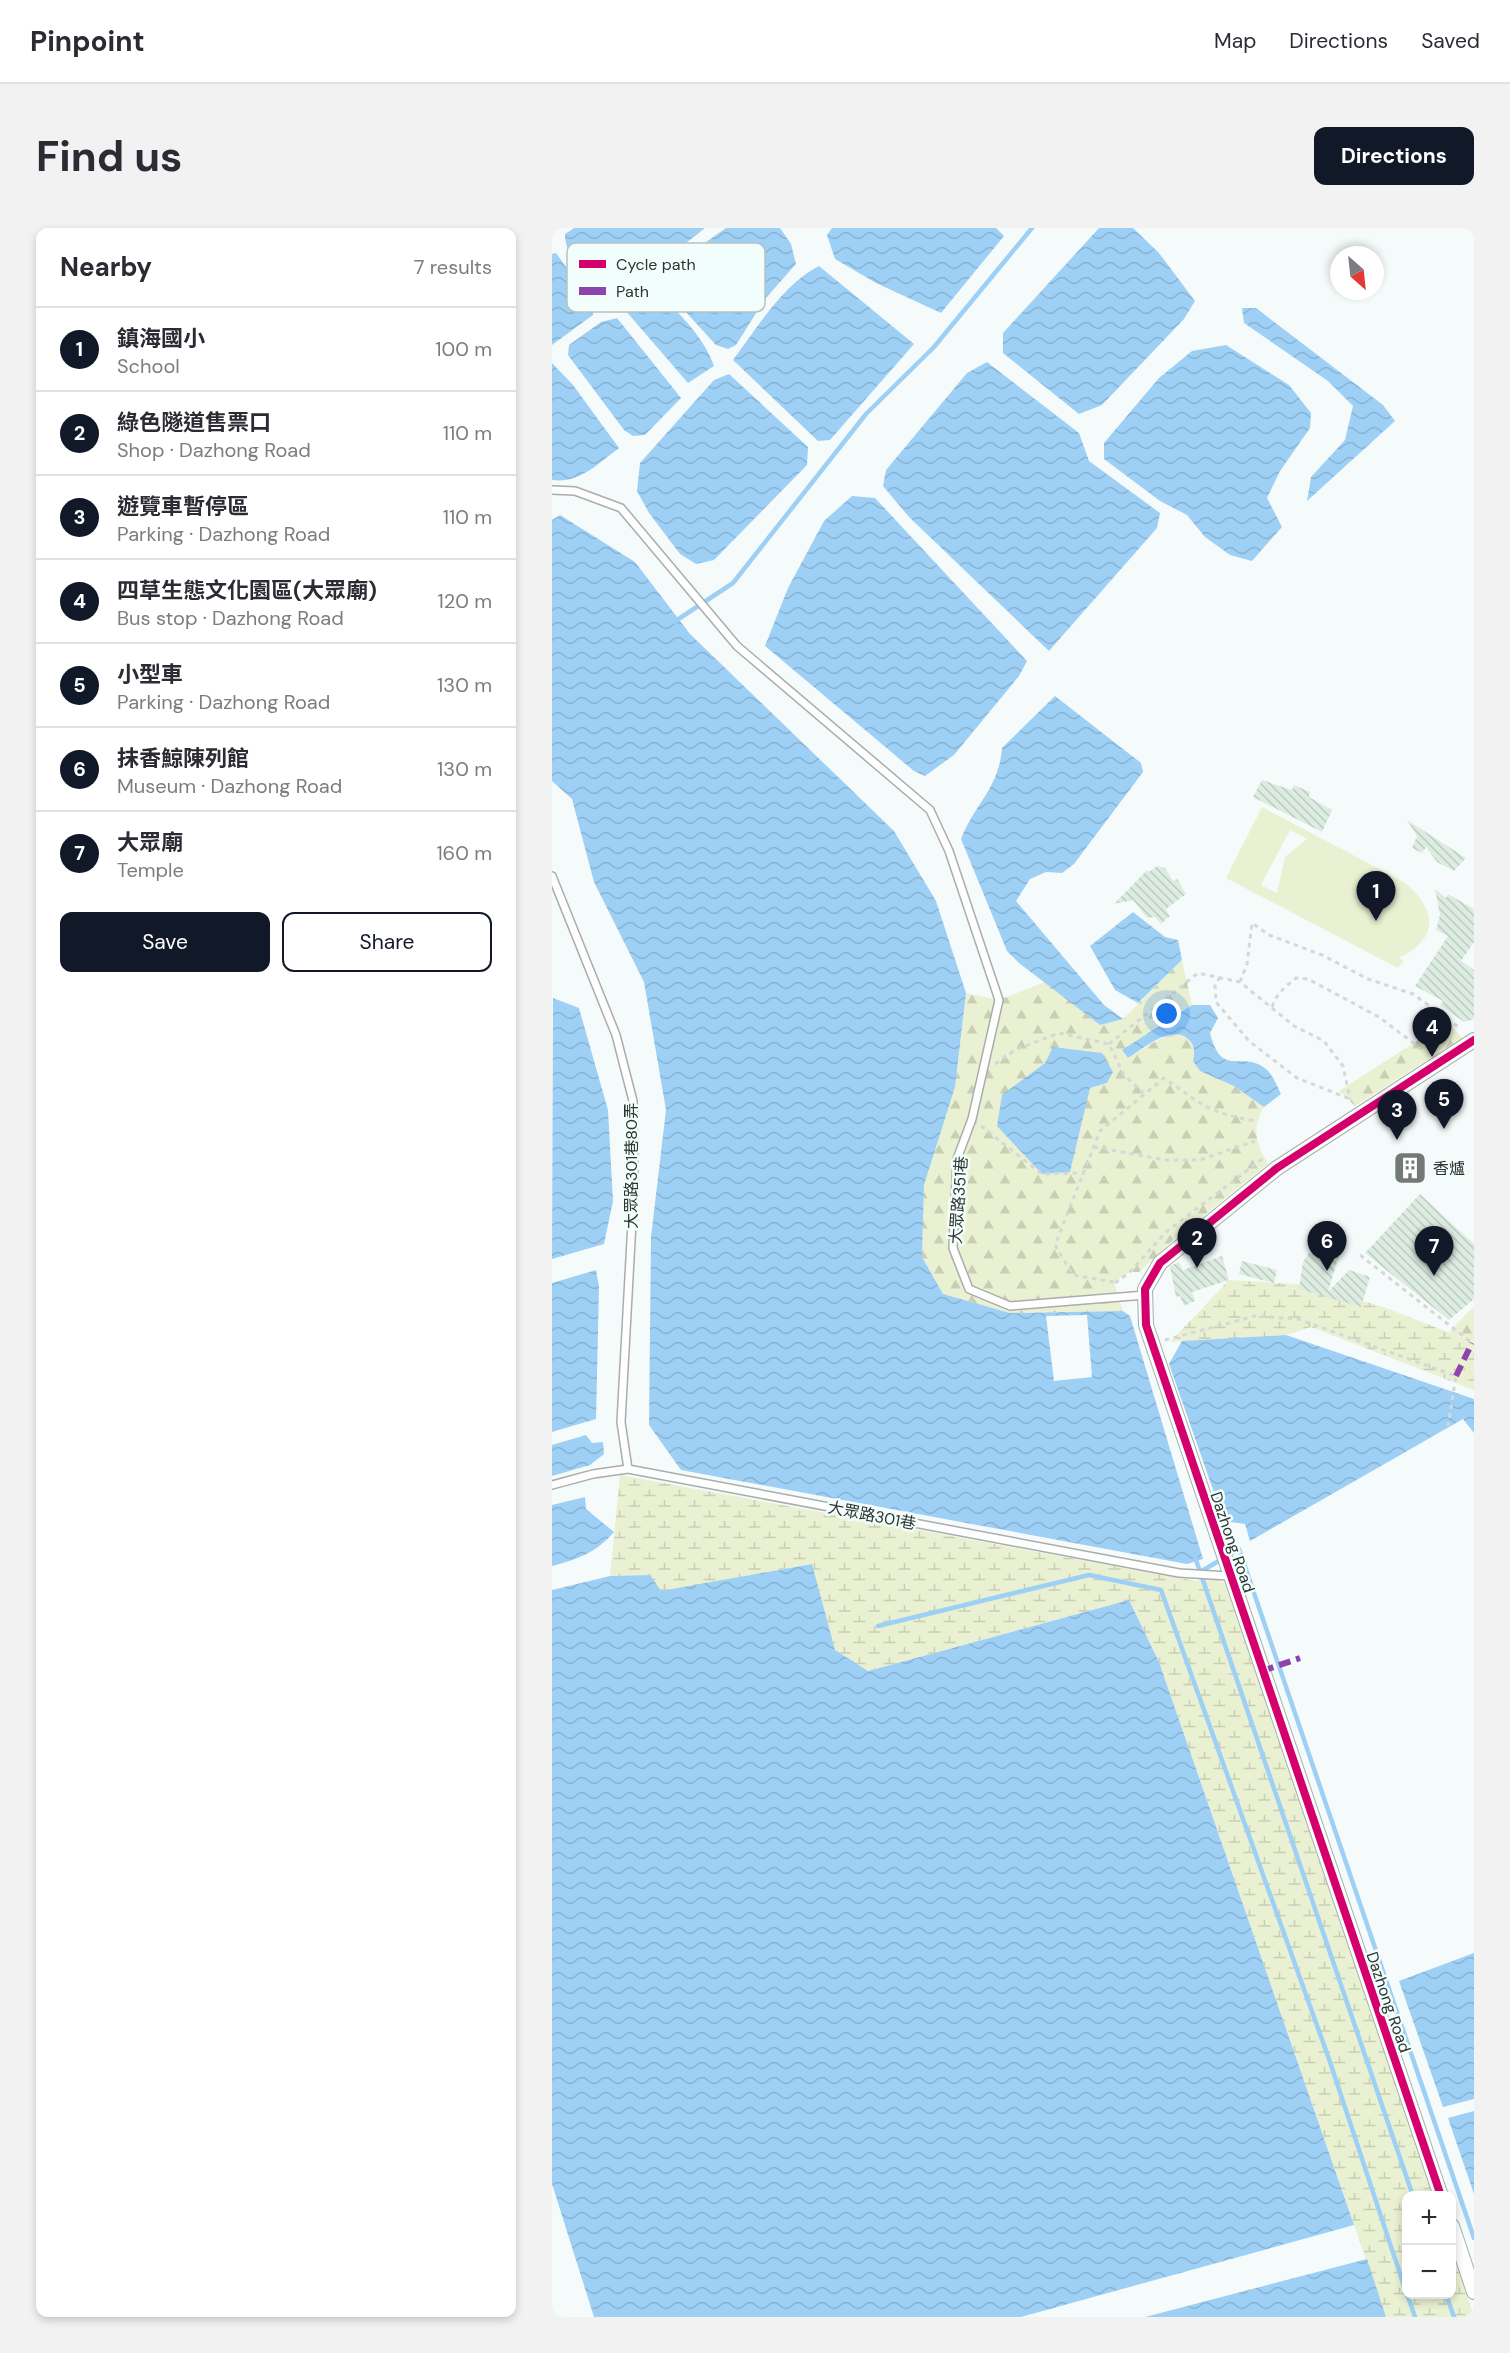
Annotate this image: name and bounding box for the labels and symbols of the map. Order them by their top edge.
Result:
legend [567,243,765,312]
north arrow [1330,246,1384,300]
text: Cycle path [616,254,696,275]
text: Path [616,281,649,302]
pin: 1 [1356,872,1396,921]
your location [1152,999,1181,1028]
pin: 4 [1412,1008,1452,1057]
pin: 5 [1424,1080,1464,1129]
pin: 3 [1378,1090,1416,1140]
street label: 大眾路301巷80弄 [621,1103,642,1229]
building icon: 香爐 [1392,1150,1428,1186]
street label: 大眾路351巷 [945,1155,972,1245]
place label: 香爐 [1433,1158,1465,1179]
pin: 2 [1178,1218,1216,1268]
pin: 6 [1308,1222,1346,1271]
pin: 7 [1414,1226,1454,1276]
street label: Dazhong Road [1205,1489,1260,1595]
street label: 大眾路301巷 [826,1497,918,1534]
street label: Dazhong Road [1361,1949,1416,2055]

